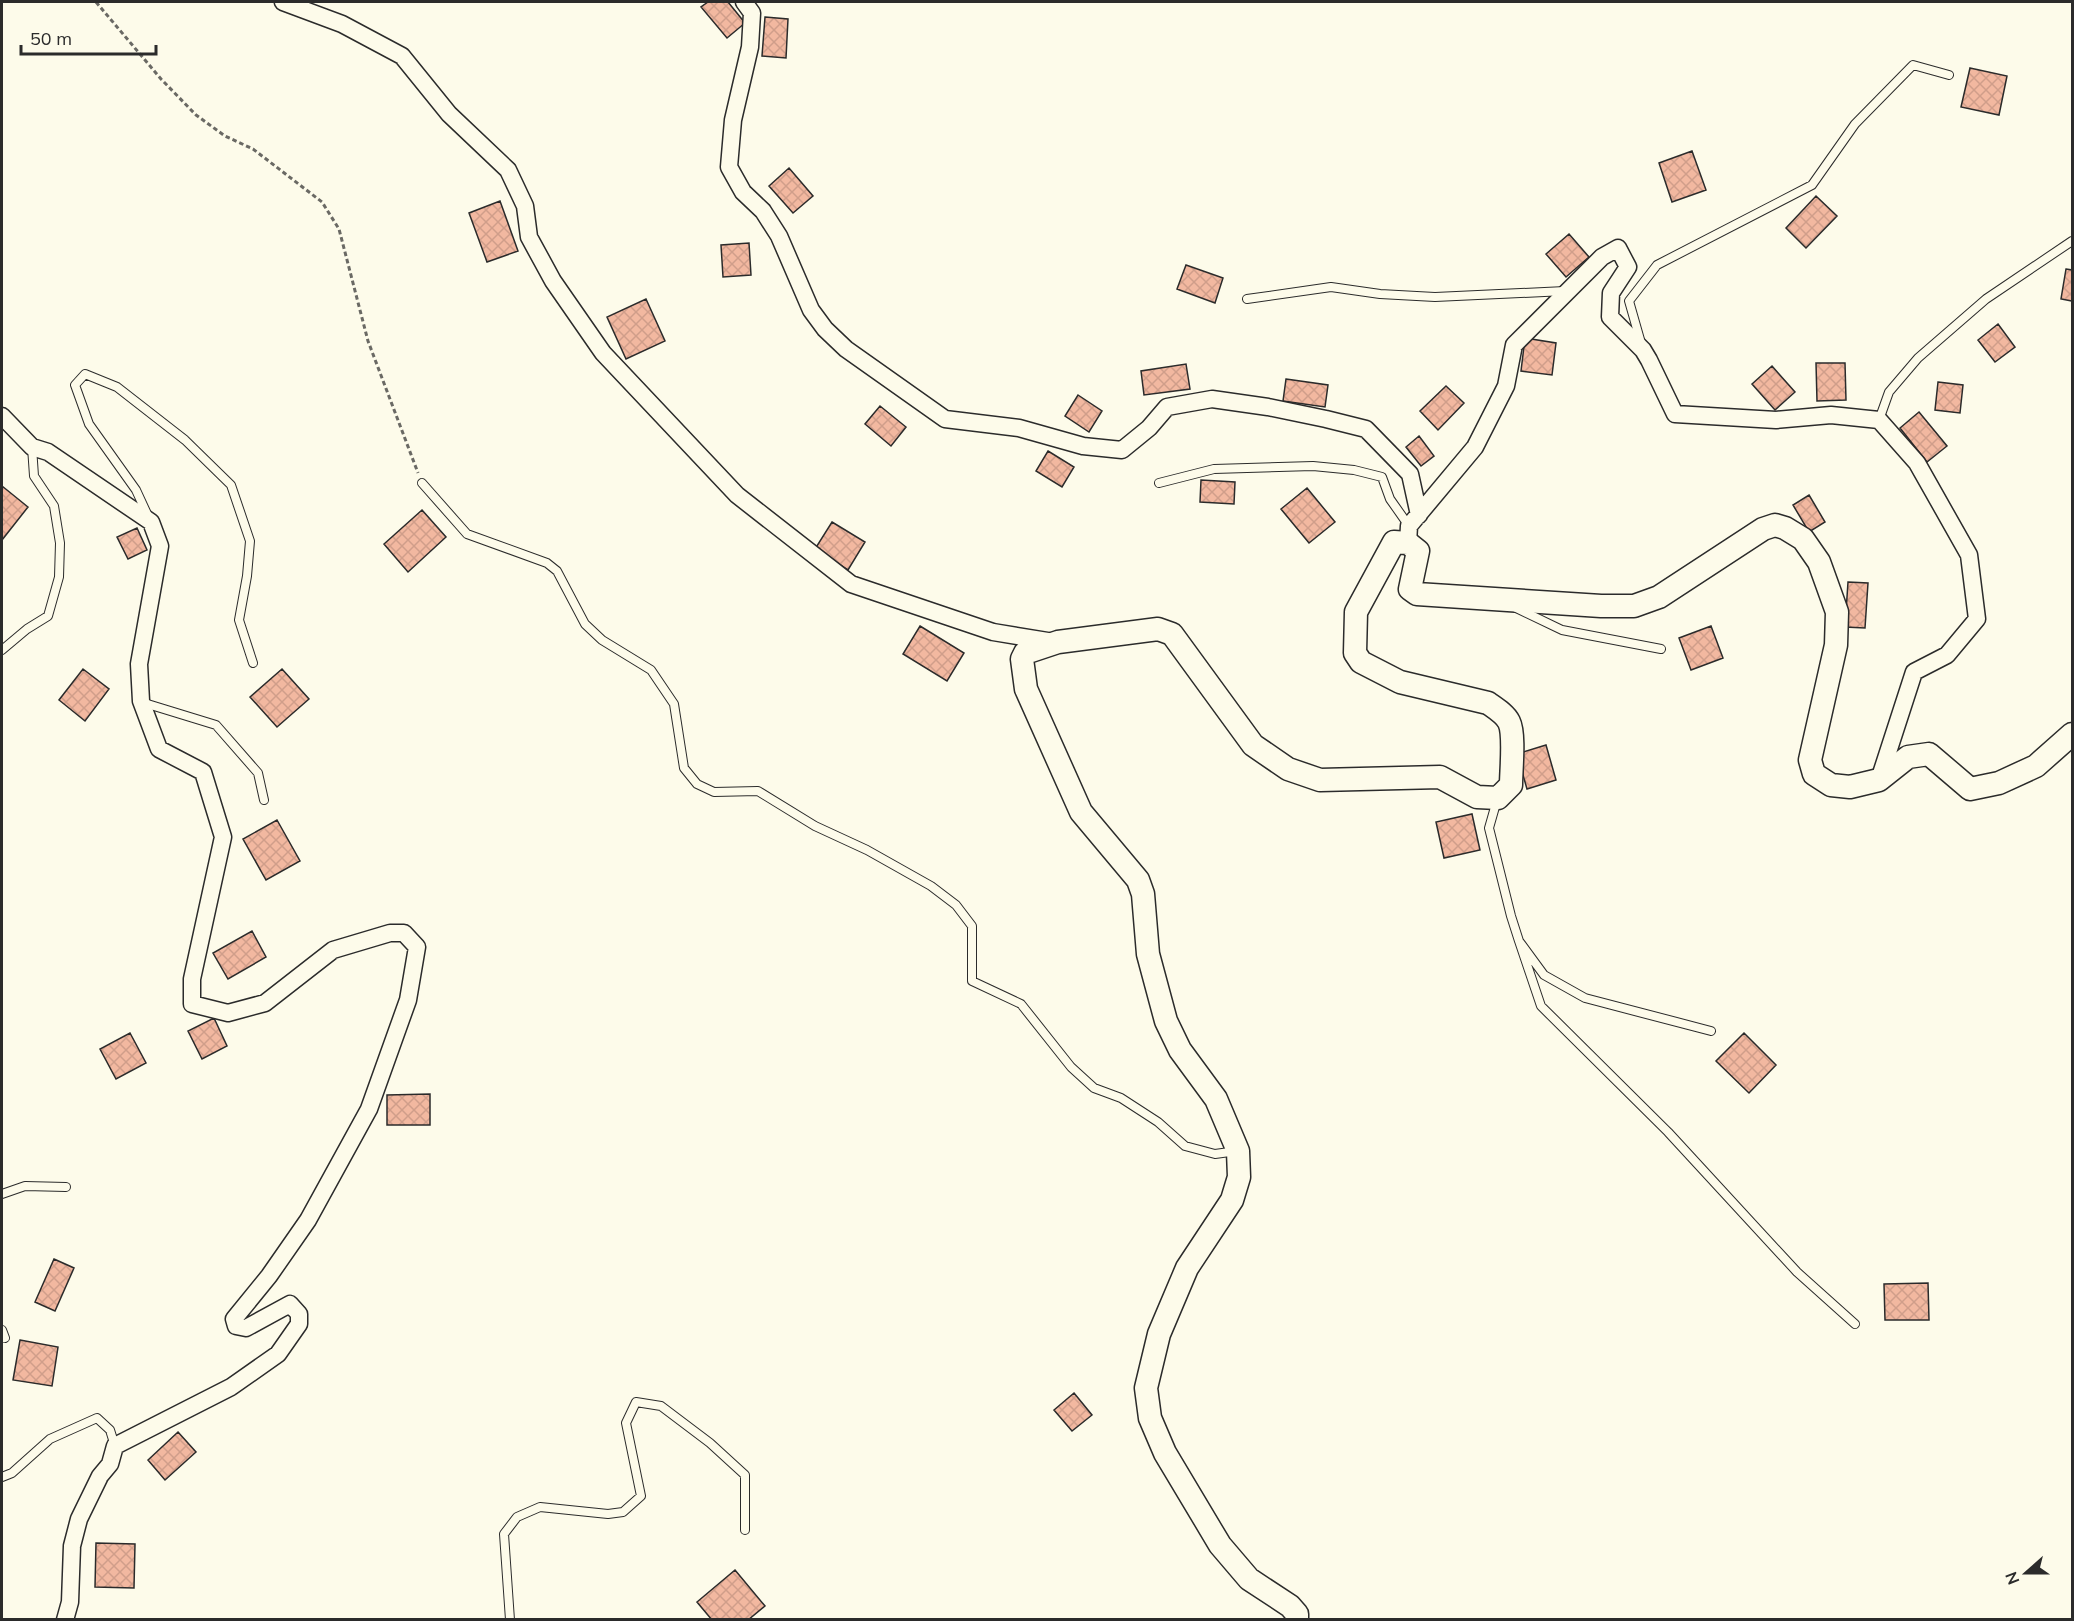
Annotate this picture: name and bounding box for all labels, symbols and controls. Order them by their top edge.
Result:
scale bar [21,18,156,56]
text: 50 m [30,27,72,50]
north arrow [1996,1543,2056,1603]
text: N [2000,1569,2023,1588]

